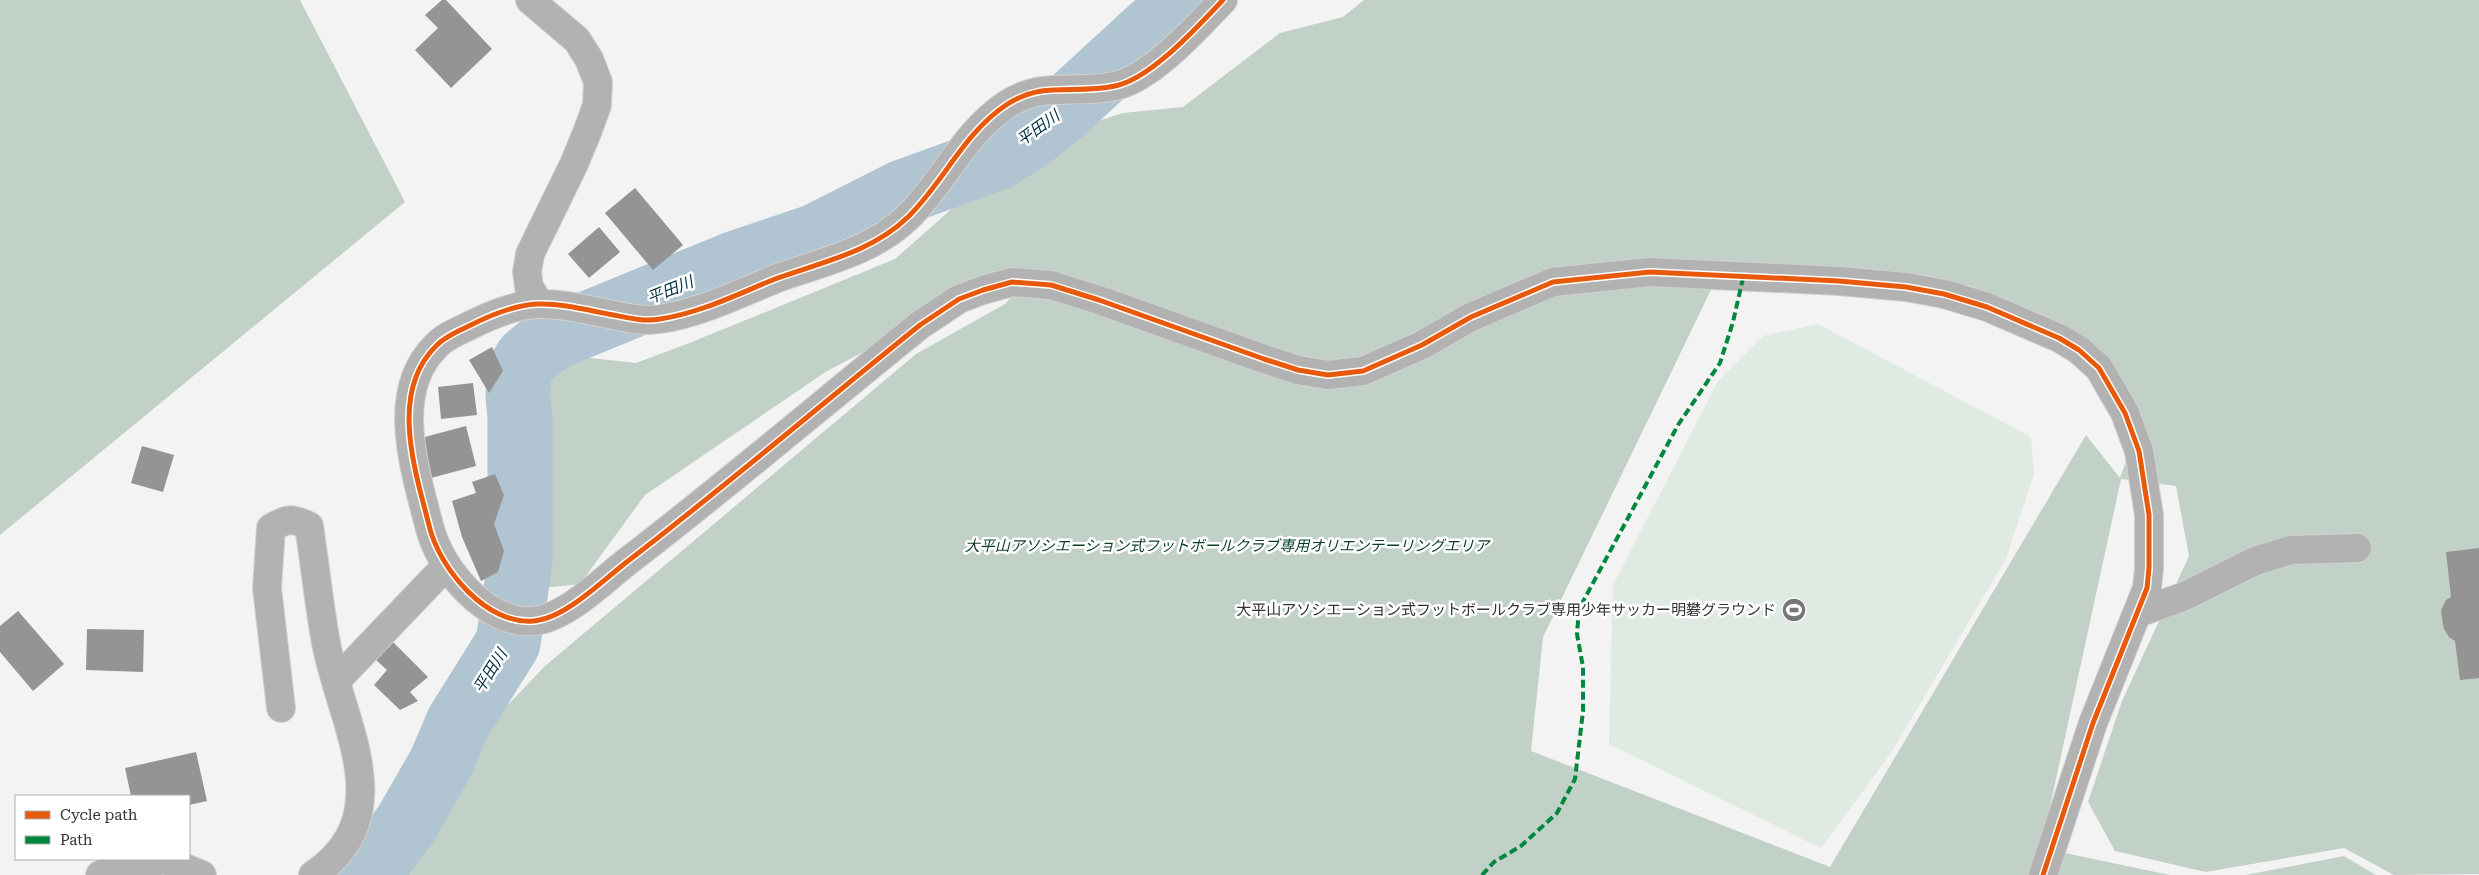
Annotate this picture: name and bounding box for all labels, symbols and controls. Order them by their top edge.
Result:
water label: 平田川 [1013,105,1065,150]
water label: 平田川 [644,271,698,308]
park label: 大平山アソシエーション式フットボールクラブ専用オリエンテーリングエリア [965,537,1491,555]
sports icon: 大平山アソシエーション式フットボールクラブ専用少年サッカー明礬グラウンド [1781,597,1807,623]
place label: 大平山アソシエーション式フットボールクラブ専用少年サッカー明礬グラウンド [1236,601,1776,619]
water label: 平田川 [469,644,512,696]
legend [15,795,190,860]
text: Cycle path [60,806,138,824]
text: Path [60,831,93,849]

